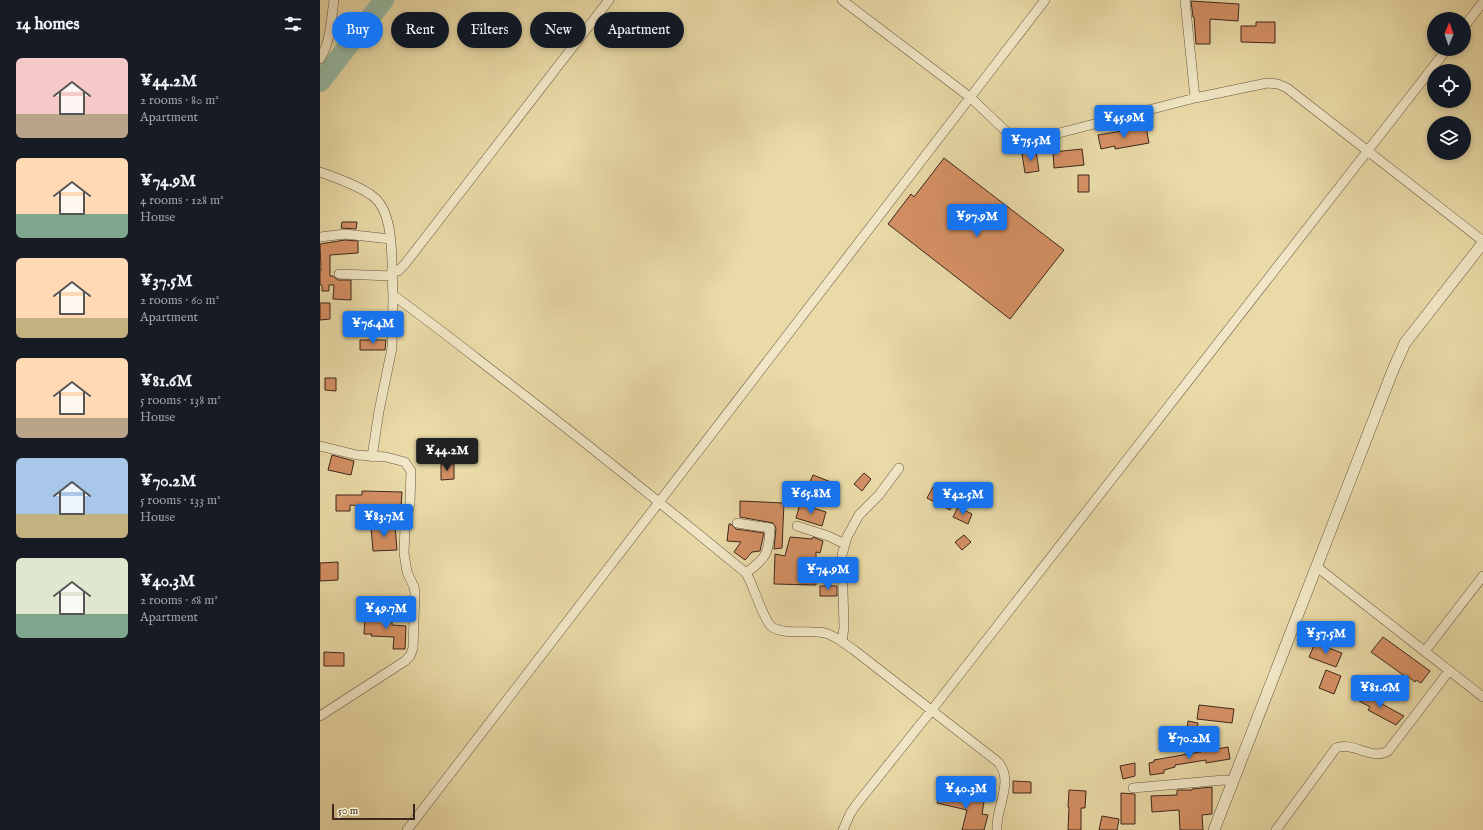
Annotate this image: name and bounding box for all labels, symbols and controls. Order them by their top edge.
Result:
chip: Buy [332,12,383,48]
chip: Rent [391,12,449,48]
chip: Filters [457,12,522,48]
chip: New [530,12,586,48]
chip: Apartment [594,12,684,48]
north arrow [1427,12,1471,56]
map controls [1427,12,1471,160]
icon: filters [282,13,304,35]
text: 14 homes [16,14,79,35]
button: locate [1427,64,1471,108]
text: ¥44.2M [140,71,197,92]
icon: home [48,74,96,122]
text: 2 rooms · 80 m² [140,92,219,109]
pin: ¥45.9M [1091,105,1157,139]
text: Apartment [140,109,198,126]
text: ¥45.9M [1103,109,1145,126]
button: layers [1427,116,1471,160]
pin: ¥75.5M [998,128,1064,162]
text: ¥75.5M [1011,132,1051,149]
text: ¥74.9M [140,171,196,192]
icon: home [48,174,96,222]
text: 4 rooms · 128 m² [140,192,224,209]
pin: ¥97.9M [944,204,1010,238]
text: ¥97.9M [956,208,998,225]
text: House [140,209,175,226]
text: ¥37.5M [140,271,193,292]
icon: home [48,274,96,322]
text: 2 rooms · 60 m² [140,292,219,309]
text: Apartment [140,309,198,326]
pin: ¥76.4M [340,311,406,345]
text: ¥76.4M [352,315,394,332]
text: ¥81.6M [140,371,192,392]
icon: home [48,374,96,422]
text: 5 rooms · 138 m² [140,392,221,409]
text: House [140,409,175,426]
pin: ¥44.2M [414,438,480,472]
text: ¥44.2M [425,442,469,459]
text: ¥70.2M [140,471,196,492]
icon: home [48,474,96,522]
pin: ¥65.8M [778,481,844,515]
pin: ¥42.5M [930,482,996,516]
text: ¥65.8M [791,485,831,502]
text: ¥42.5M [942,486,984,503]
text: 5 rooms · 133 m² [140,492,221,509]
pin: ¥83.7M [351,504,417,538]
text: ¥83.7M [364,508,404,525]
text: House [140,509,175,526]
pin: ¥74.9M [795,557,861,591]
text: ¥74.9M [807,561,849,578]
text: ¥40.3M [140,571,195,592]
icon: home [48,574,96,622]
text: 2 rooms · 68 m² [140,592,218,609]
pin: ¥49.7M [353,596,419,630]
text: ¥49.7M [365,600,407,617]
text: Apartment [140,609,198,626]
pin: ¥37.5M [1293,621,1359,655]
text: ¥37.5M [1306,625,1346,642]
pin: ¥81.6M [1347,675,1413,709]
text: ¥81.6M [1360,679,1400,696]
pin: ¥70.2M [1156,726,1222,760]
text: ¥70.2M [1167,730,1211,747]
pin: ¥40.3M [933,776,999,810]
text: ¥40.3M [945,780,987,797]
scale bar [332,802,415,821]
text: 50 m [338,804,358,818]

